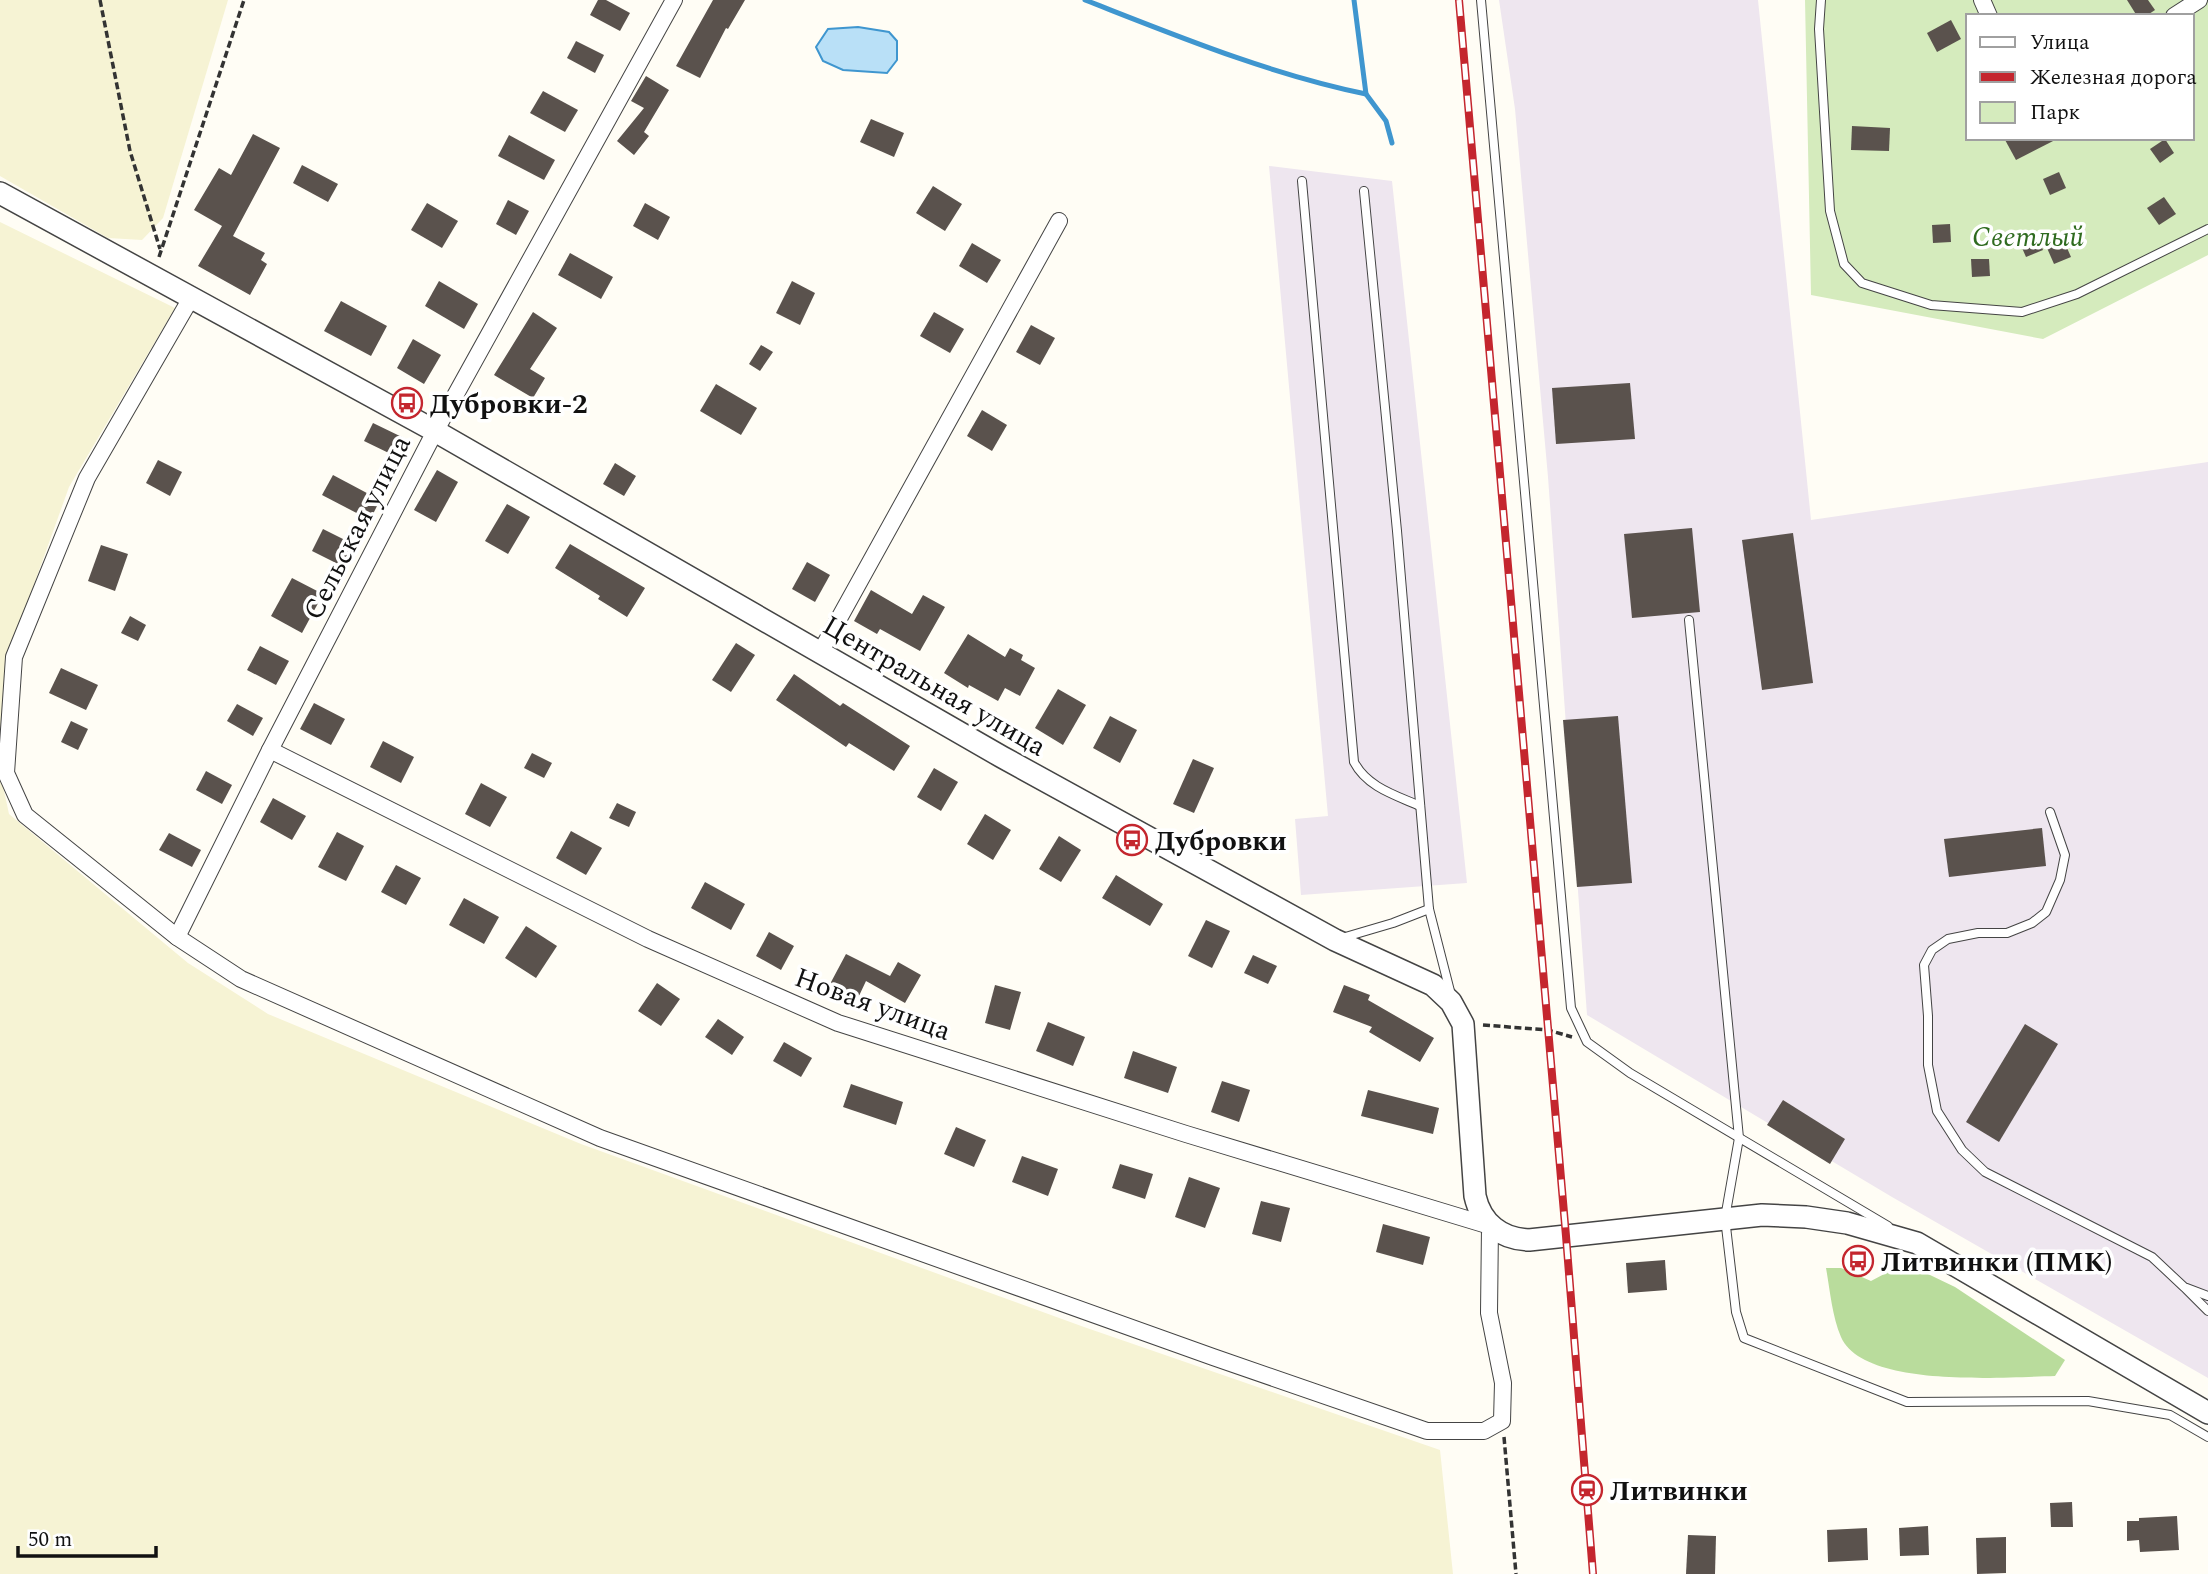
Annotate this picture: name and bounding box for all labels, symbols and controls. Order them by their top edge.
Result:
legend [1966,14,2194,140]
text: Улица [2030,27,2090,59]
text: Железная дорога [2030,62,2197,94]
text: Парк [2030,97,2081,129]
park label: Светлый [1972,216,2084,259]
place label: Дубровки-2 [430,383,588,426]
bus stop icon: Дубровки-2 [390,386,424,420]
street label: Сельская улица [292,427,423,628]
street label: Центральная улица [814,605,1055,768]
place label: Дубровки [1155,820,1287,863]
bus stop icon: Дубровки [1115,823,1149,857]
street label: Новая улица [788,956,957,1053]
place label: Литвинки (ПМК) [1881,1241,2112,1284]
bus stop icon: Литвинки (ПМК) [1841,1244,1875,1278]
place label: Литвинки [1610,1470,1748,1513]
station icon: Литвинки [1570,1473,1604,1507]
scale bar [18,1514,156,1558]
text: 50 m [28,1524,72,1556]

